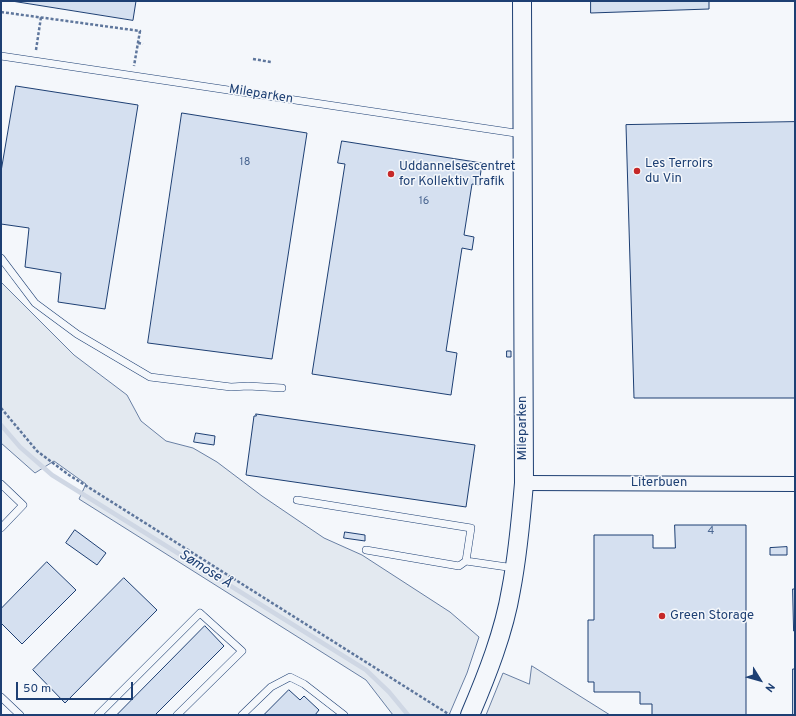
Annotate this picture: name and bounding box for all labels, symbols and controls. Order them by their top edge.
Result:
street label: Mileparken [228,82,294,108]
house number: 18 [240,156,250,170]
place label: Les Terroirs du Vin [645,156,713,187]
place label: Uddannelsescentret for Kollektiv Trafik [399,159,516,190]
marker: Les Terroirs du Vin [632,166,642,176]
marker: Uddannelsescentret for Kollektiv Trafik [386,169,396,179]
house number: 16 [419,195,429,209]
street label: Mileparken [515,396,531,460]
street label: Literbuen [631,475,687,491]
house number: 4 [708,525,714,539]
water label: Sømose Å [175,547,235,593]
place label: Green Storage [670,608,754,624]
marker: Green Storage [657,611,667,621]
north arrow [740,660,780,700]
scale bar [18,674,135,700]
text: N [762,680,778,695]
text: 50 m [23,681,51,697]

